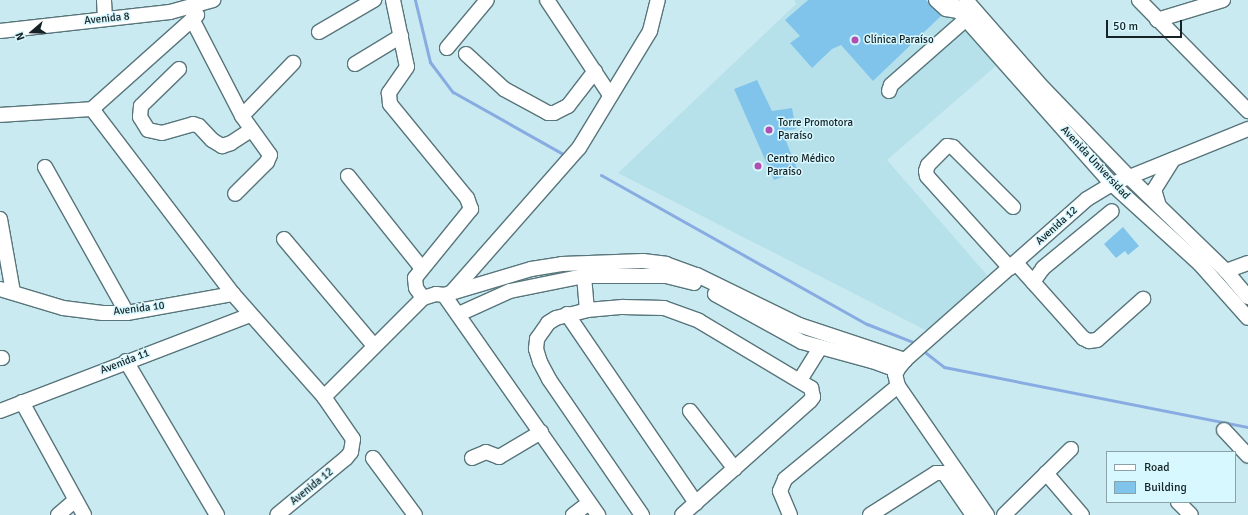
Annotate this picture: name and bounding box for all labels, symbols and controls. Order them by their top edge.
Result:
street label: Avenida 8 [84,10,130,28]
north arrow [12,12,52,52]
scale bar [1108,12,1184,38]
text: 50 m [1113,19,1138,34]
text: N [13,30,28,42]
place label: Clínica Paraíso [864,33,934,47]
marker: Clínica Paraíso [849,34,861,46]
place label: Torre Promotora Paraíso [778,117,853,143]
marker: Torre Promotora Paraíso [763,124,775,136]
street label: Avenida Universidad [1058,124,1132,202]
place label: Centro Médico Paraíso [767,153,835,179]
marker: Centro Médico Paraíso [752,160,764,172]
street label: Avenida 12 [1033,204,1081,248]
street label: Avenida 10 [113,299,165,319]
street label: Avenida 11 [99,347,151,377]
legend [1106,451,1236,503]
text: Road [1144,460,1170,475]
street label: Avenida 12 [288,466,336,508]
text: Building [1144,480,1187,495]

